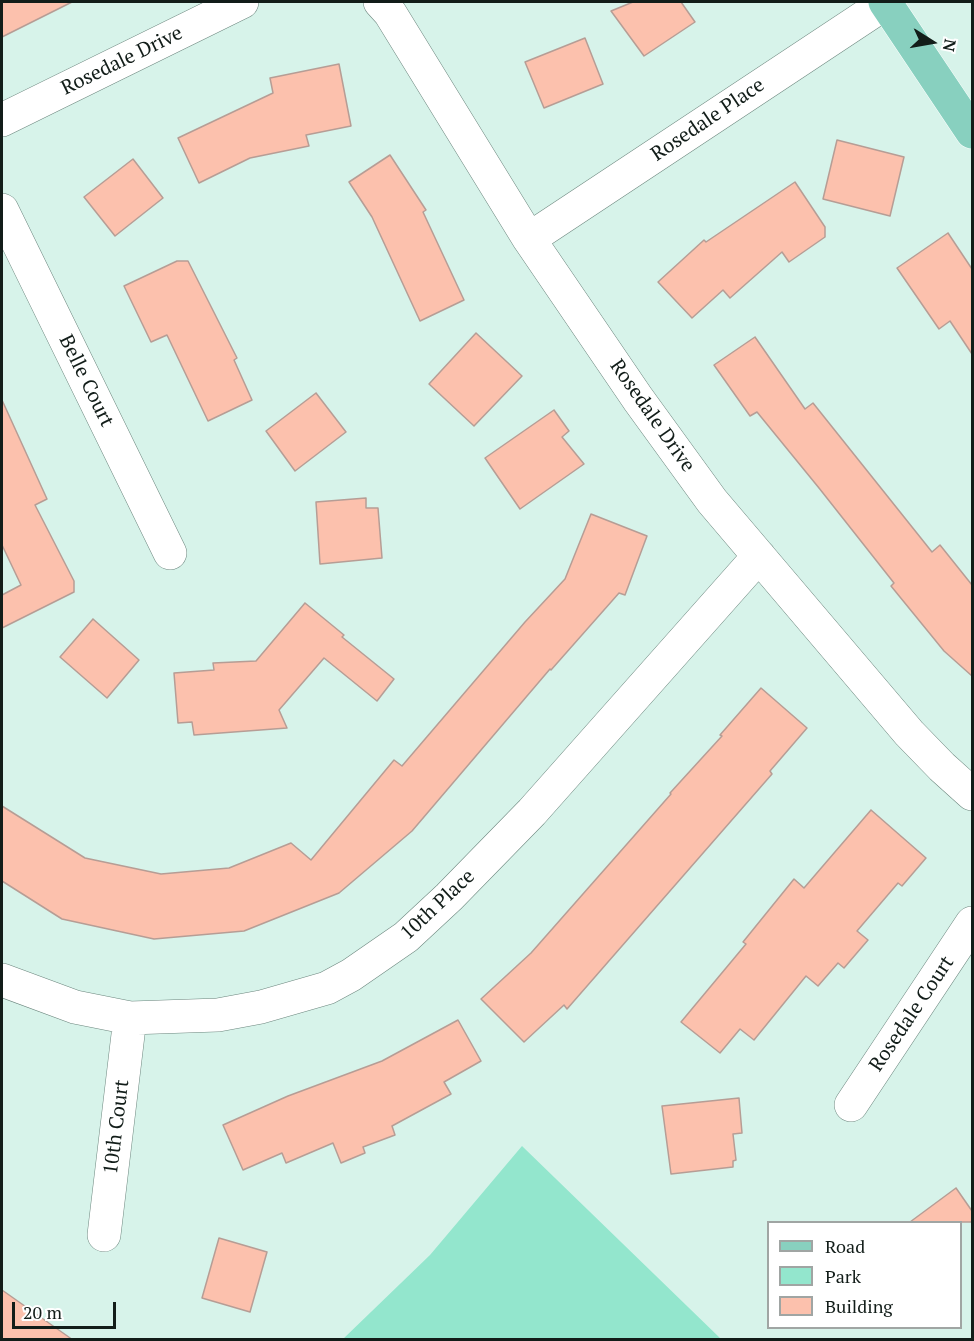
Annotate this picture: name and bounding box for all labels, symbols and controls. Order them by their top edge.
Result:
north arrow [902,12,962,72]
street label: Rosedale Drive [57,21,187,101]
text: N [938,37,962,53]
street label: Rosedale Place [647,73,769,167]
street label: Belle Court [53,331,119,431]
street label: Rosedale Drive [604,355,700,477]
street label: 10th Place [396,865,480,945]
street label: Rosedale Court [864,952,960,1076]
street label: 10th Court [99,1078,135,1176]
legend [767,1221,962,1329]
text: Road [825,1234,865,1258]
text: Park [825,1264,861,1288]
scale bar [15,1290,118,1328]
text: Building [825,1294,893,1318]
text: 20 m [23,1300,62,1324]

